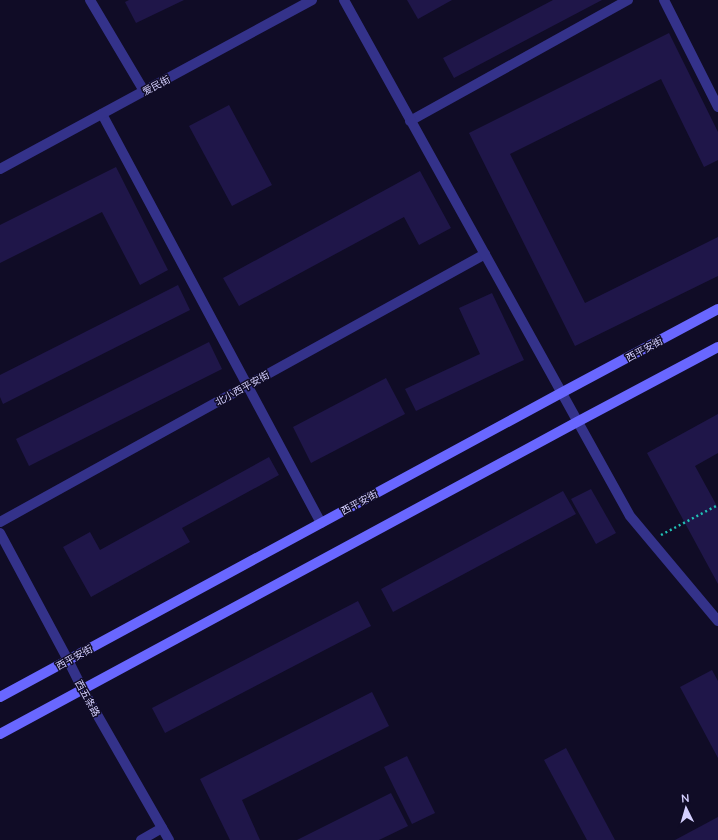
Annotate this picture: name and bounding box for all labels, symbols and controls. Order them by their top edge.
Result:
street label: 爱民街 [140,73,173,99]
street label: 西平安街 [624,334,665,365]
street label: 北小西平安街 [213,368,272,410]
street label: 西平安街 [339,487,380,518]
street label: 西平安街 [54,642,95,674]
street label: 西五条路 [71,678,103,719]
north arrow [666,788,706,828]
text: N [680,791,690,806]

